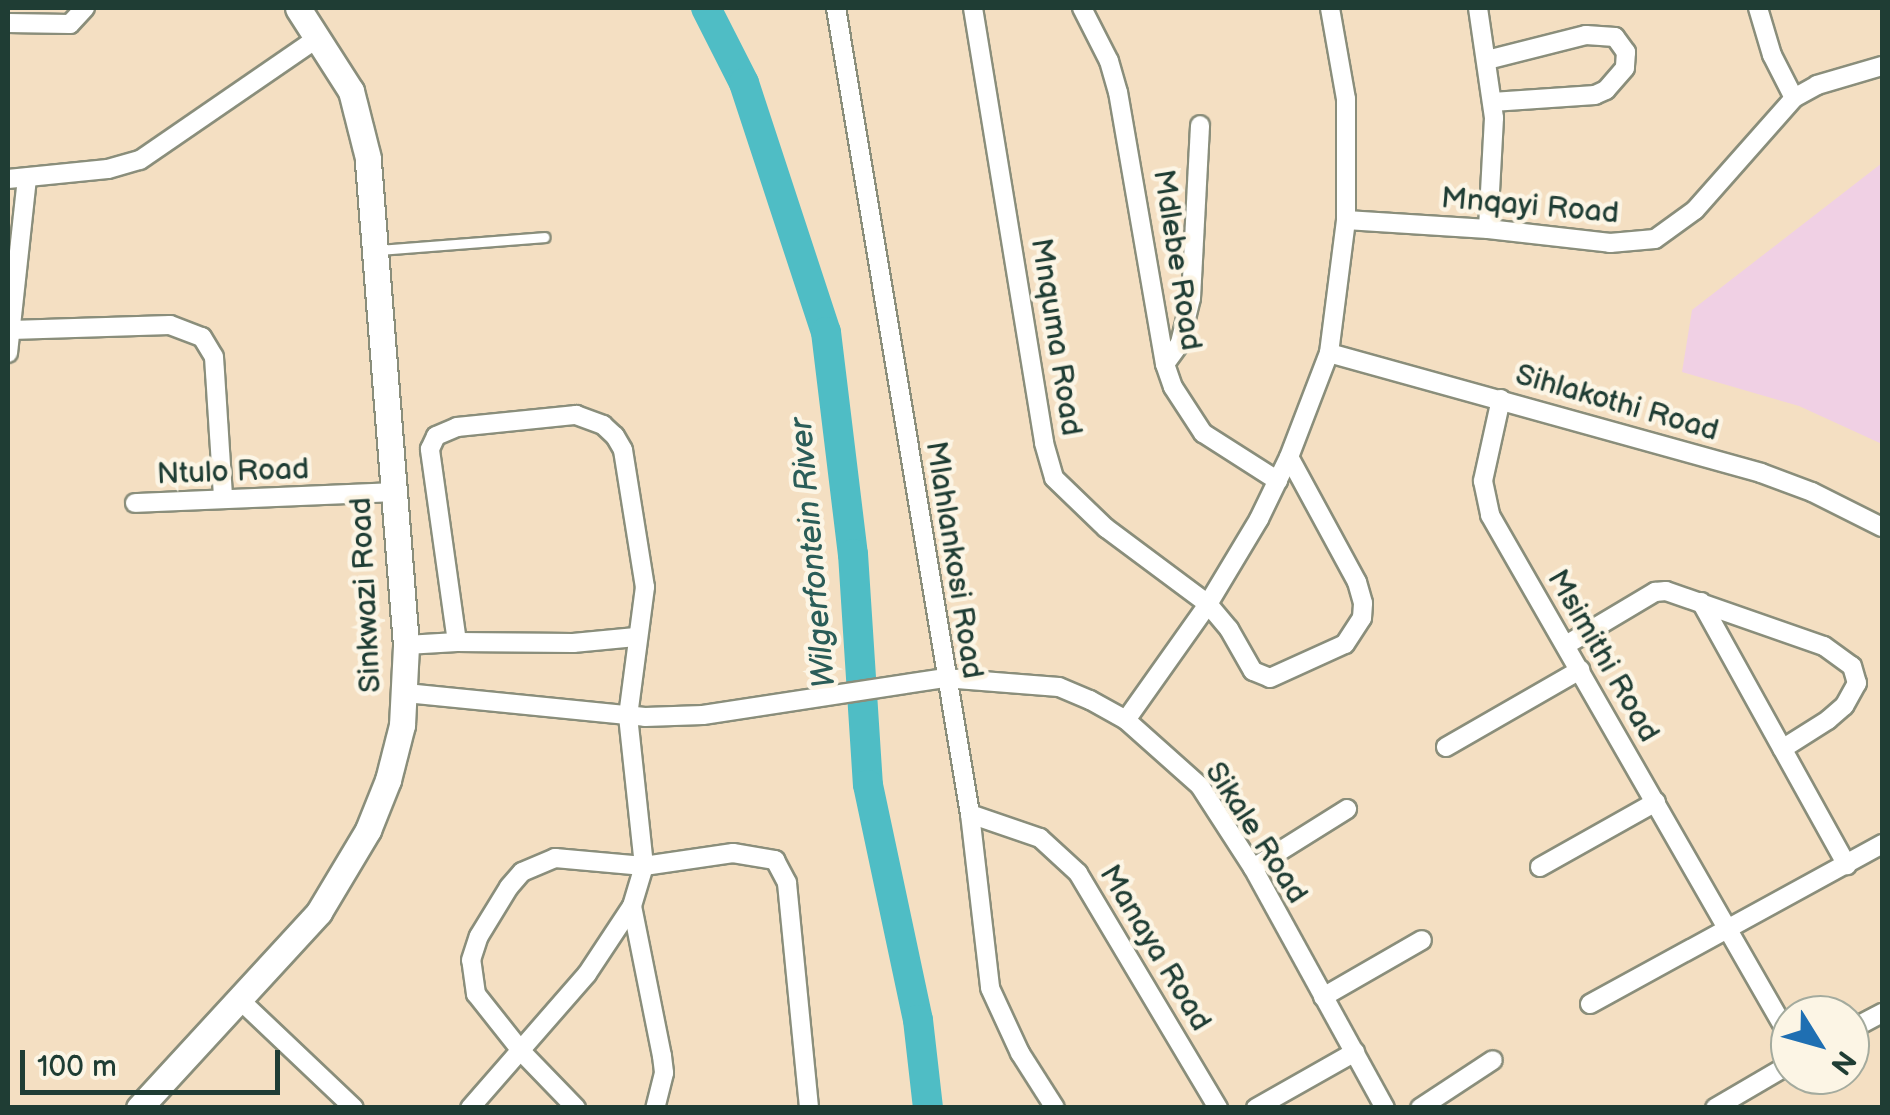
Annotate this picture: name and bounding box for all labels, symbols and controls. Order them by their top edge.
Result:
street label: Mdlebe Road [1145,167,1209,353]
street label: Mnqayi Road [1440,180,1620,232]
street label: Mnquma Road [1023,236,1089,438]
street label: Sihlakothi Road [1511,357,1723,449]
water label: Wilgerfontein River [783,416,845,690]
street label: Mlahlankosi Road [917,439,991,681]
street label: Ntulo Road [156,451,310,493]
street label: Sinkwazi Road [343,496,389,694]
street label: Msimithi Road [1539,563,1667,749]
street label: Sikale Road [1197,756,1315,910]
street label: Manaya Road [1091,859,1219,1037]
north arrow [1770,995,1870,1095]
scale bar [25,1030,285,1092]
text: N [1823,1044,1862,1080]
text: 100 m [37,1049,117,1085]

